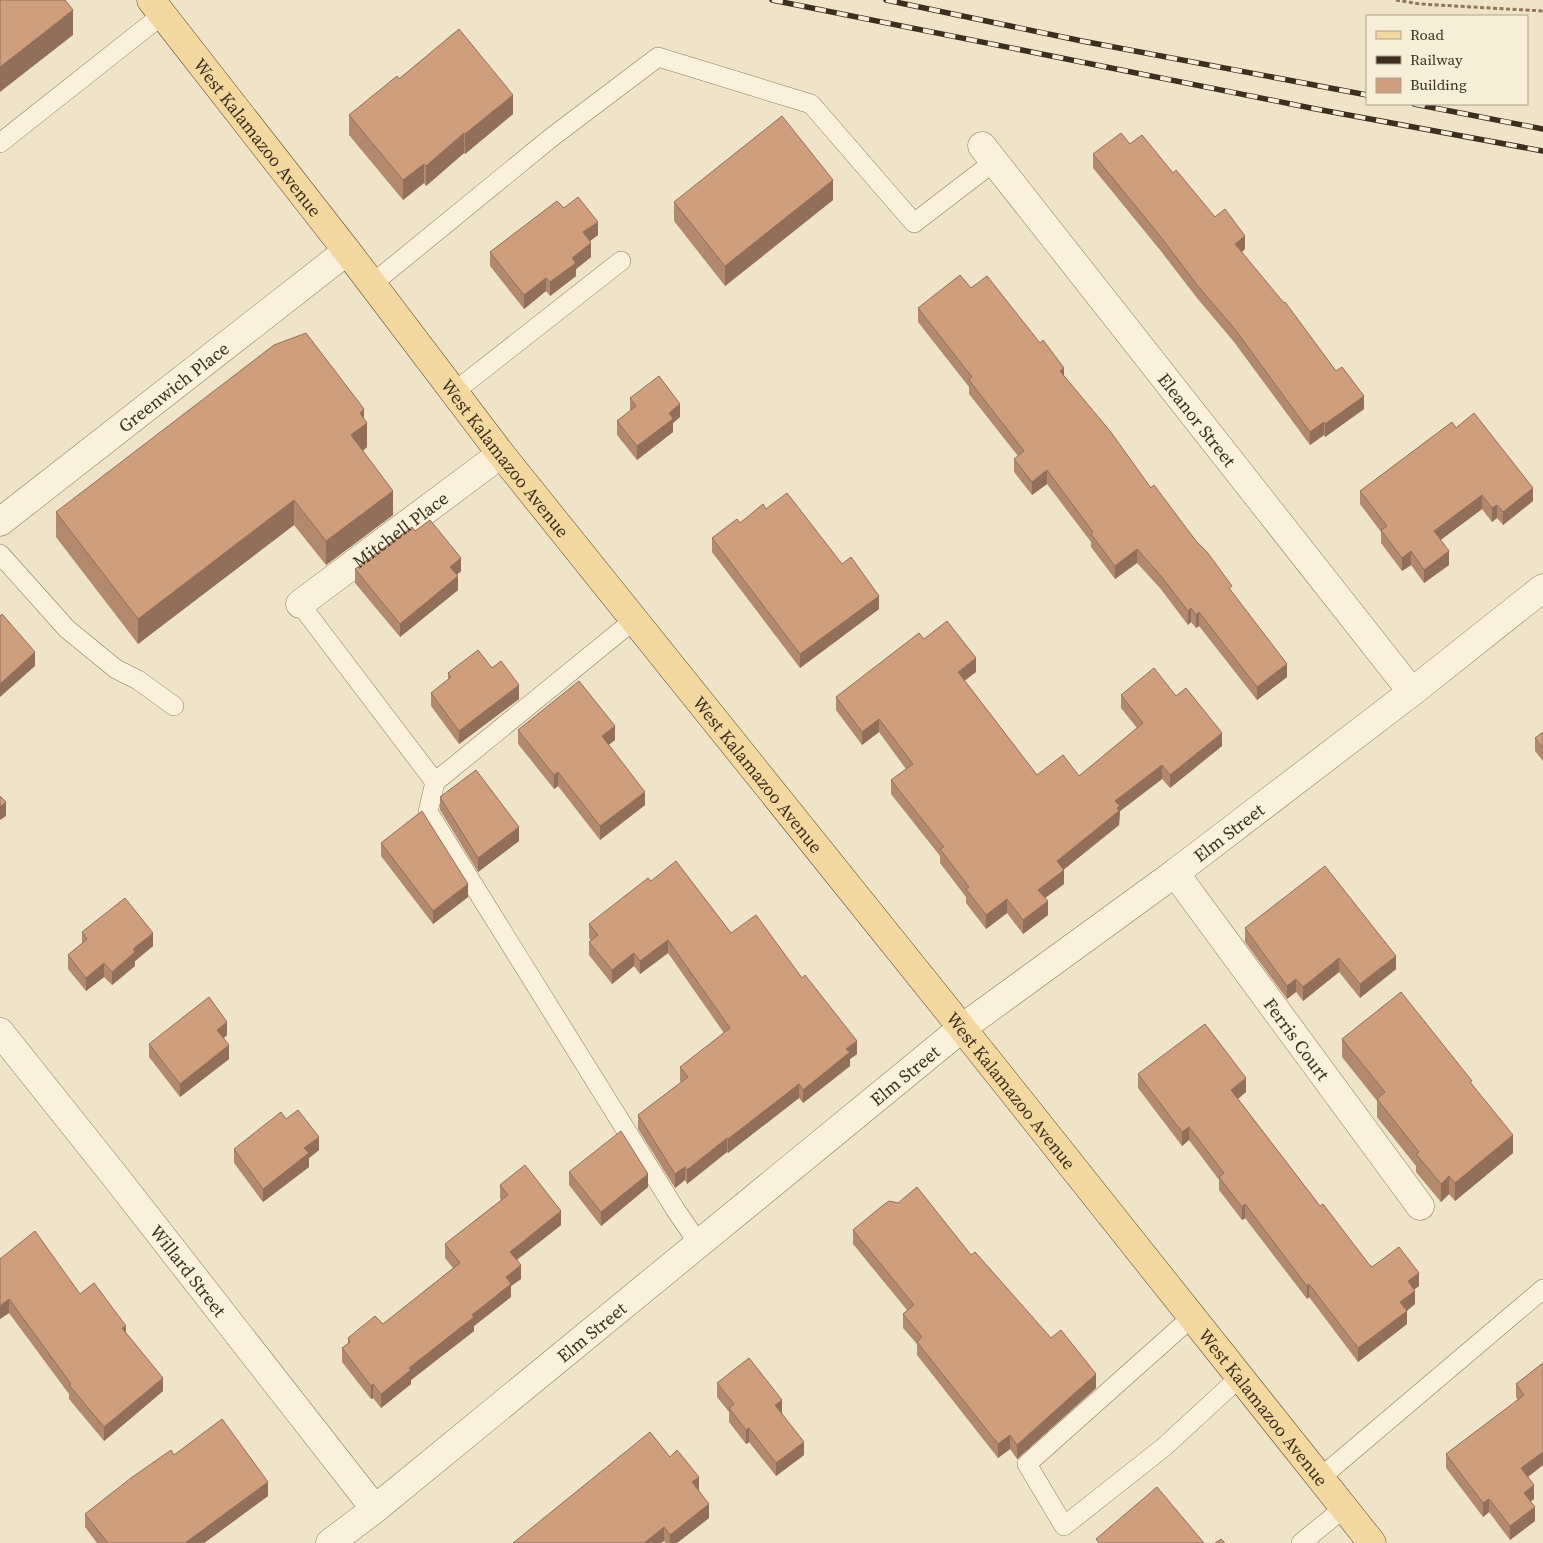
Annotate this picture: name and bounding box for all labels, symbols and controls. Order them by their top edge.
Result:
legend [1366,15,1528,105]
text: Road [1410,24,1444,45]
text: Railway [1410,49,1463,70]
street label: West Kalamazoo Avenue [188,53,328,222]
text: Building [1410,74,1467,95]
street label: Greenwich Place [113,335,234,438]
street label: Eleanor Street [1152,367,1242,472]
street label: West Kalamazoo Avenue [436,373,575,542]
street label: Mitchell Place [347,485,453,573]
street label: West Kalamazoo Avenue [687,690,829,858]
street label: Elm Street [1188,797,1269,867]
street label: Ferris Court [1258,992,1336,1085]
street label: West Kalamazoo Avenue [941,1006,1082,1174]
street label: Elm Street [864,1039,945,1111]
street label: Willard Street [145,1219,233,1322]
street label: Elm Street [551,1296,631,1368]
street label: West Kalamazoo Avenue [1193,1323,1334,1491]

